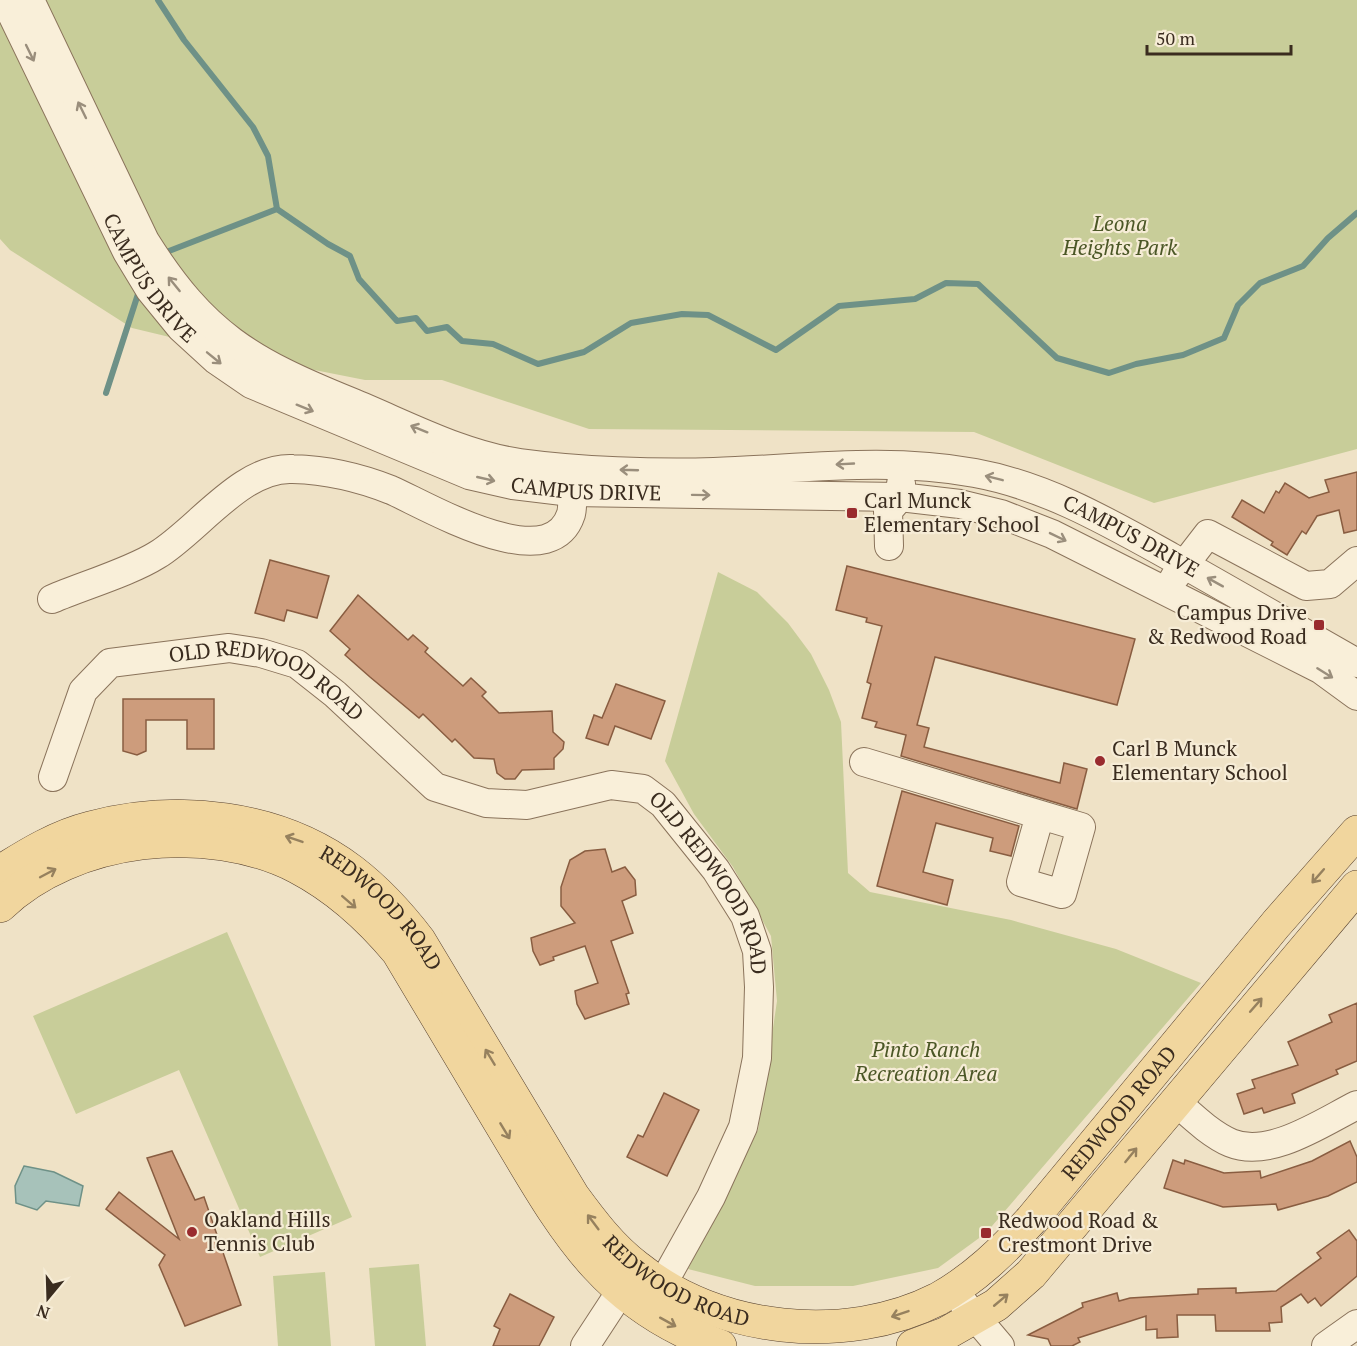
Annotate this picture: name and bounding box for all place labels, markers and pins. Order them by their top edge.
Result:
place label: Carl Munck Elementary School [864,486,1040,538]
marker: Carl Munck Elementary School [845,506,859,520]
place label: Campus Drive & Redwood Road [1147,598,1307,650]
marker: Campus Drive & Redwood Road [1312,618,1326,632]
place label: Carl B Munck Elementary School [1112,734,1288,786]
marker: Carl B Munck Elementary School [1093,754,1107,768]
place label: Oakland Hills Tennis Club [204,1205,330,1257]
place label: Redwood Road & Crestmont Drive [998,1206,1158,1258]
marker: Oakland Hills Tennis Club [185,1225,199,1239]
marker: Redwood Road & Crestmont Drive [979,1226,993,1240]

